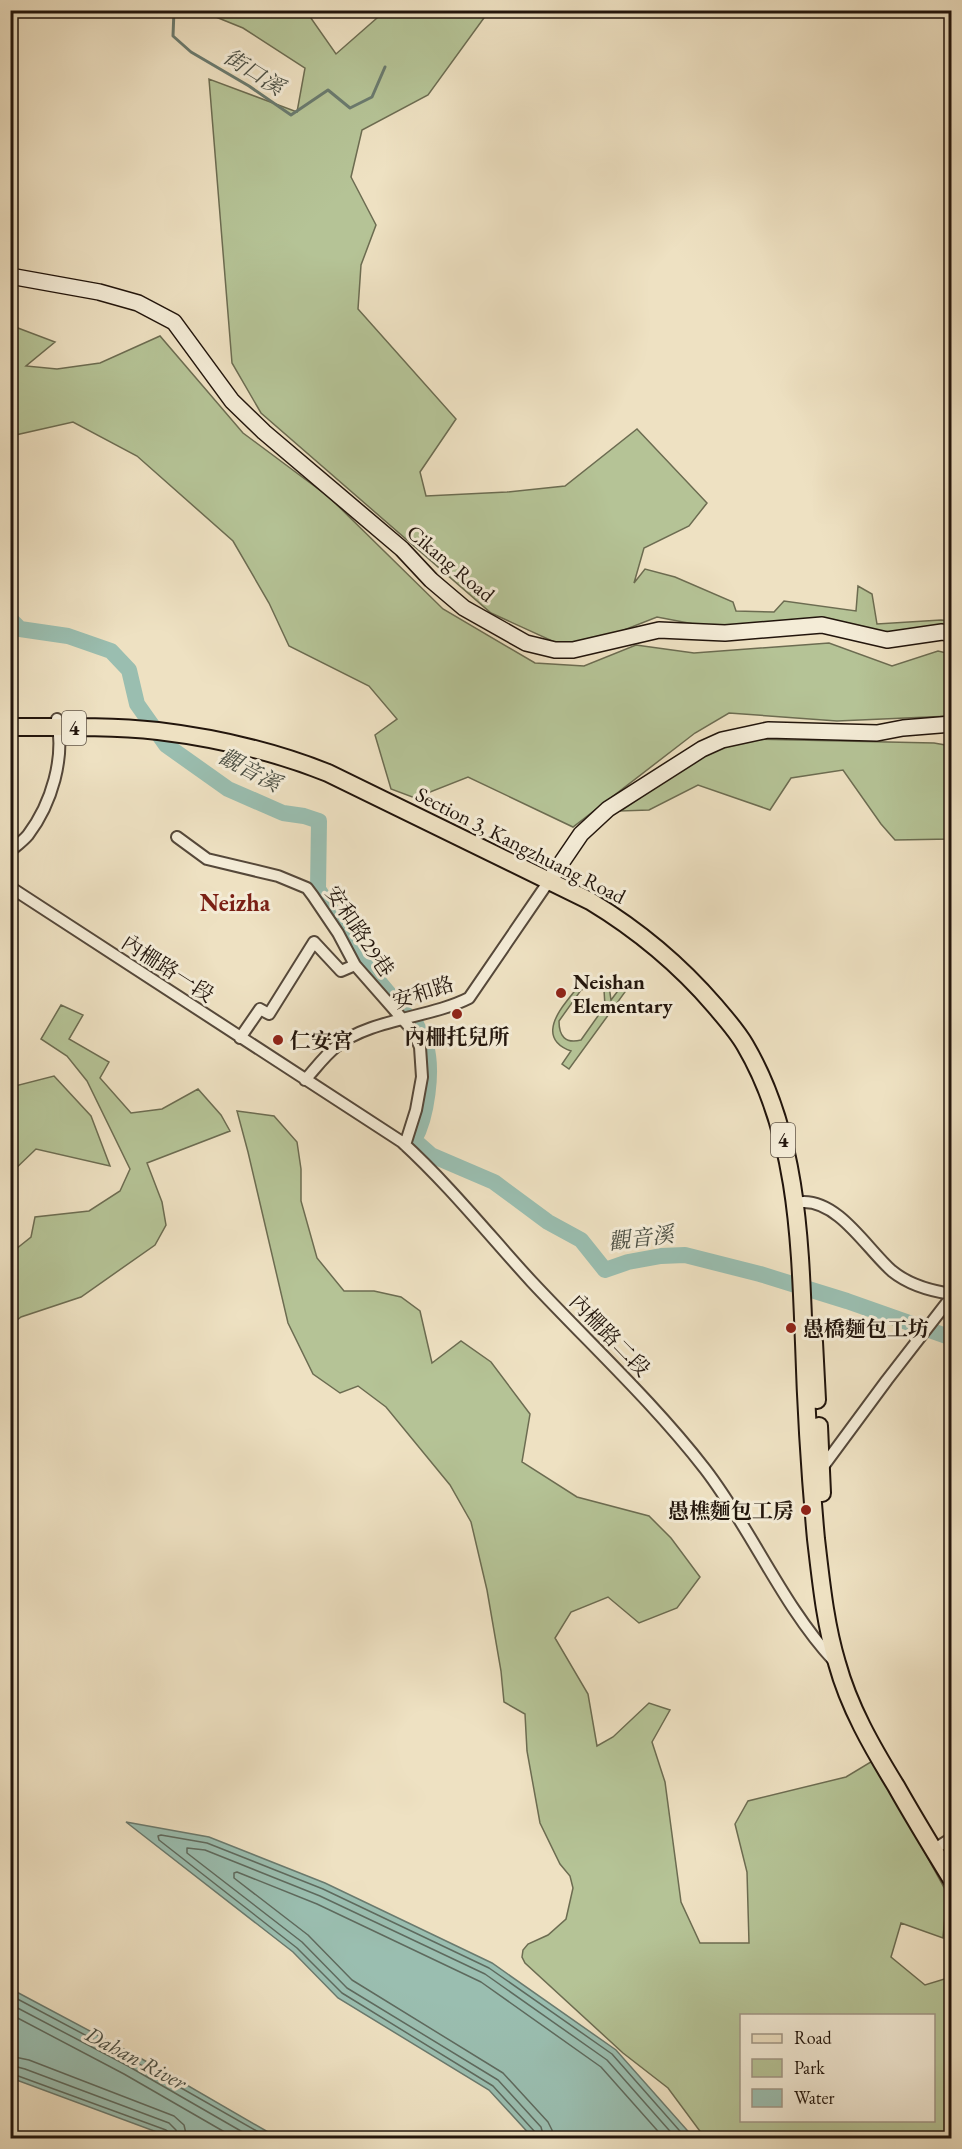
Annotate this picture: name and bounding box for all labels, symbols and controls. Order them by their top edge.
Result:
water label: 街口溪 [218,42,291,103]
street label: Cikang Road [401,518,501,608]
road number: 4 [62,711,86,745]
water label: 觀音溪 [214,742,288,799]
street label: Section 3, Kangzhuang Road [411,780,631,910]
street label: 安和路29巷 [320,880,400,982]
district label: Neizha [200,887,271,918]
street label: 內柵路一段 [117,928,219,1008]
place label: Neishan Elementary [573,968,673,1019]
street label: 安和路 [389,969,457,1015]
marker: Neishan Elementary [554,986,568,1000]
marker: 內柵托兒所 [450,1007,464,1021]
place label: 內柵托兒所 [405,1023,510,1050]
place label: 仁安宮 [290,1027,353,1054]
marker: 仁安宮 [271,1033,285,1047]
road number: 4 [771,1123,795,1157]
water label: 觀音溪 [606,1219,677,1256]
street label: 內柵路二段 [564,1288,656,1382]
place label: 愚橋麵包工坊 [803,1315,929,1342]
marker: 愚橋麵包工坊 [784,1321,798,1335]
place label: 愚樵麵包工房 [668,1497,794,1524]
marker: 愚樵麵包工房 [799,1503,813,1517]
legend [740,2014,935,2122]
water label: Dahan River [80,2019,193,2098]
text: Road [794,2026,833,2049]
text: Park [794,2056,825,2079]
text: Water [794,2086,835,2109]

